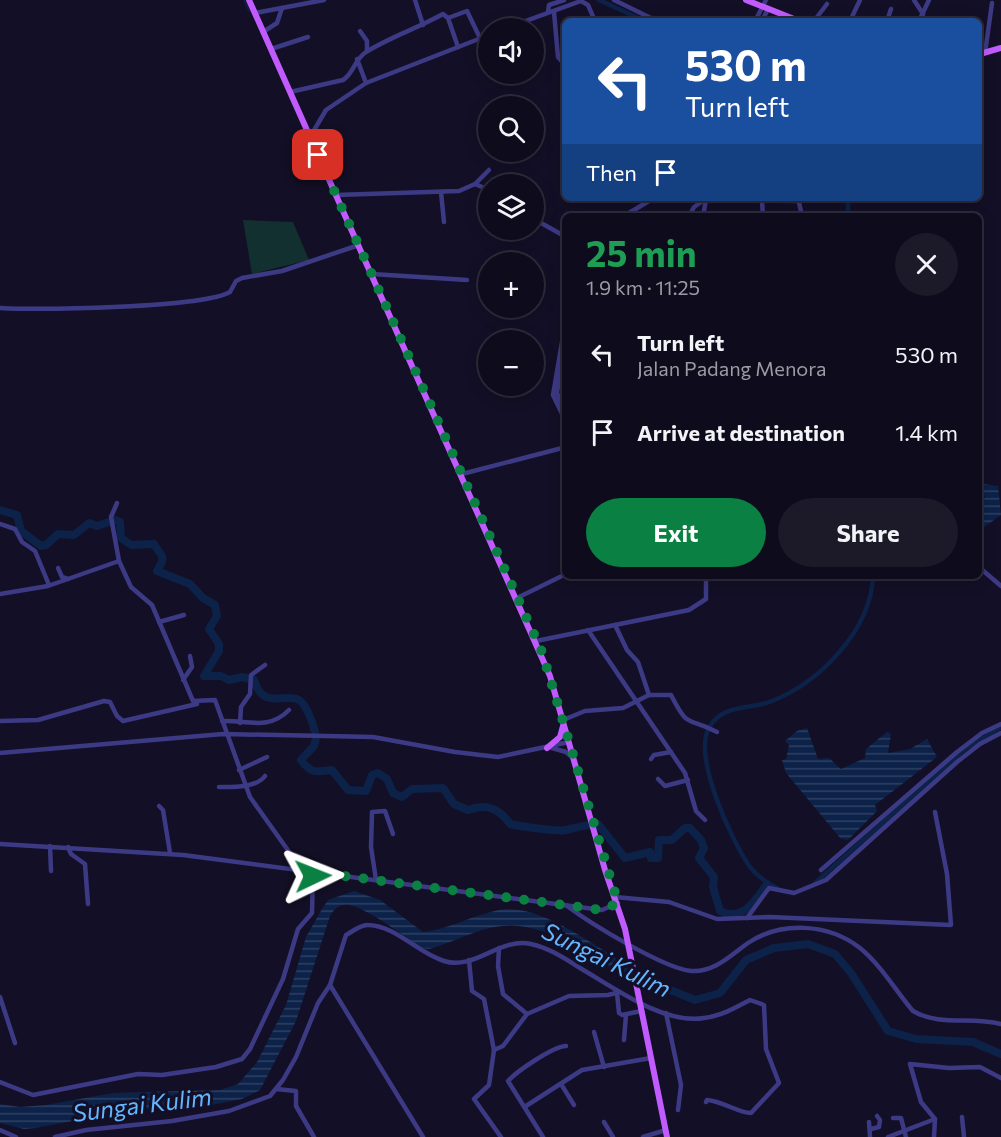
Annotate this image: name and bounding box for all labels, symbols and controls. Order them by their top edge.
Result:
map controls [478,18,544,396]
button: sound [478,18,544,84]
text: 530 m [685,38,807,90]
icon: left [586,42,664,120]
text: Turn left [685,90,789,123]
button: search [478,96,544,162]
pin [292,129,343,180]
icon: arrive [301,138,334,171]
icon: arrive [649,156,682,189]
text: Then [586,159,637,186]
button: layers [478,174,544,240]
text: 25 min [586,230,697,274]
button: close [895,233,958,296]
button: + [478,252,544,318]
text: 1.9 km · 11:25 [586,275,700,299]
text: Turn left [637,329,724,356]
button: − [478,330,544,396]
icon: left [586,338,619,371]
text: 530 m [895,341,958,368]
text: Jalan Padang Menora [637,356,827,380]
icon: arrive [586,416,619,449]
text: Arrive at destination [637,419,845,446]
text: 1.4 km [895,419,958,446]
button: Exit [586,498,766,567]
button: Share [778,498,958,567]
position arrow [281,844,345,908]
water label: Sungai Kulim [538,915,676,1003]
water label: Sungai Kulim [71,1081,213,1127]

